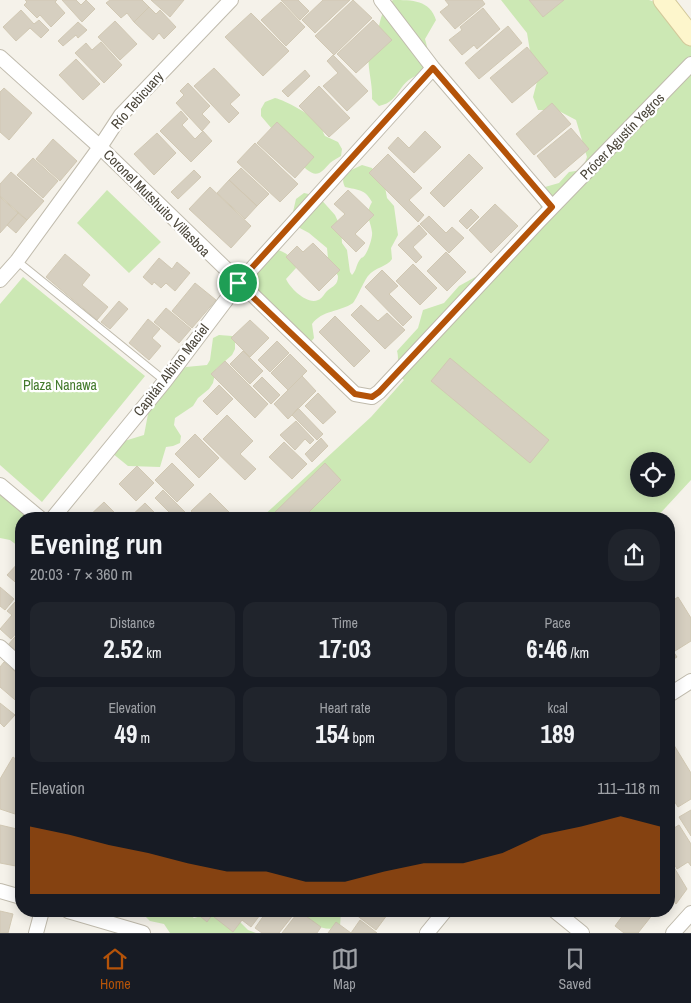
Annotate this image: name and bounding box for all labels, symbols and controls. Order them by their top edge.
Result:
street label: Río Tebicuary [107,67,167,133]
street label: Prócer Agustín Yegros [576,89,668,183]
street label: Coronel Mutshuito Villasboa [100,146,215,261]
pin [217,262,259,304]
icon: arrive [224,269,252,297]
street label: Capitán Albino Maciel [129,320,213,420]
park label: Plaza Nanawa [23,376,98,394]
map controls [630,452,675,497]
button: locate [630,452,675,497]
text: Evening run [30,525,163,563]
button: share [608,529,660,581]
text: 20:03 · 7 × 360 m [30,563,133,585]
text: Distance [110,614,155,632]
text: Time [332,614,358,632]
text: Pace [545,614,571,632]
text: 2.52 [103,632,143,666]
text: 17:03 [319,632,371,666]
text: 6:46 [526,632,567,666]
text: km [143,644,162,662]
text: /km [567,644,589,662]
text: Elevation [108,699,156,717]
text: Heart rate [319,699,371,717]
text: kcal [547,699,568,717]
text: 49 [115,717,137,751]
text: 154 [315,717,349,751]
text: 189 [541,717,575,751]
text: m [137,729,150,747]
text: bpm [349,729,375,747]
text: Elevation [30,777,85,799]
text: 111–118 m [597,777,660,799]
tab: Home [100,945,131,993]
tab: Map [331,945,359,993]
tab: Saved [558,945,591,993]

